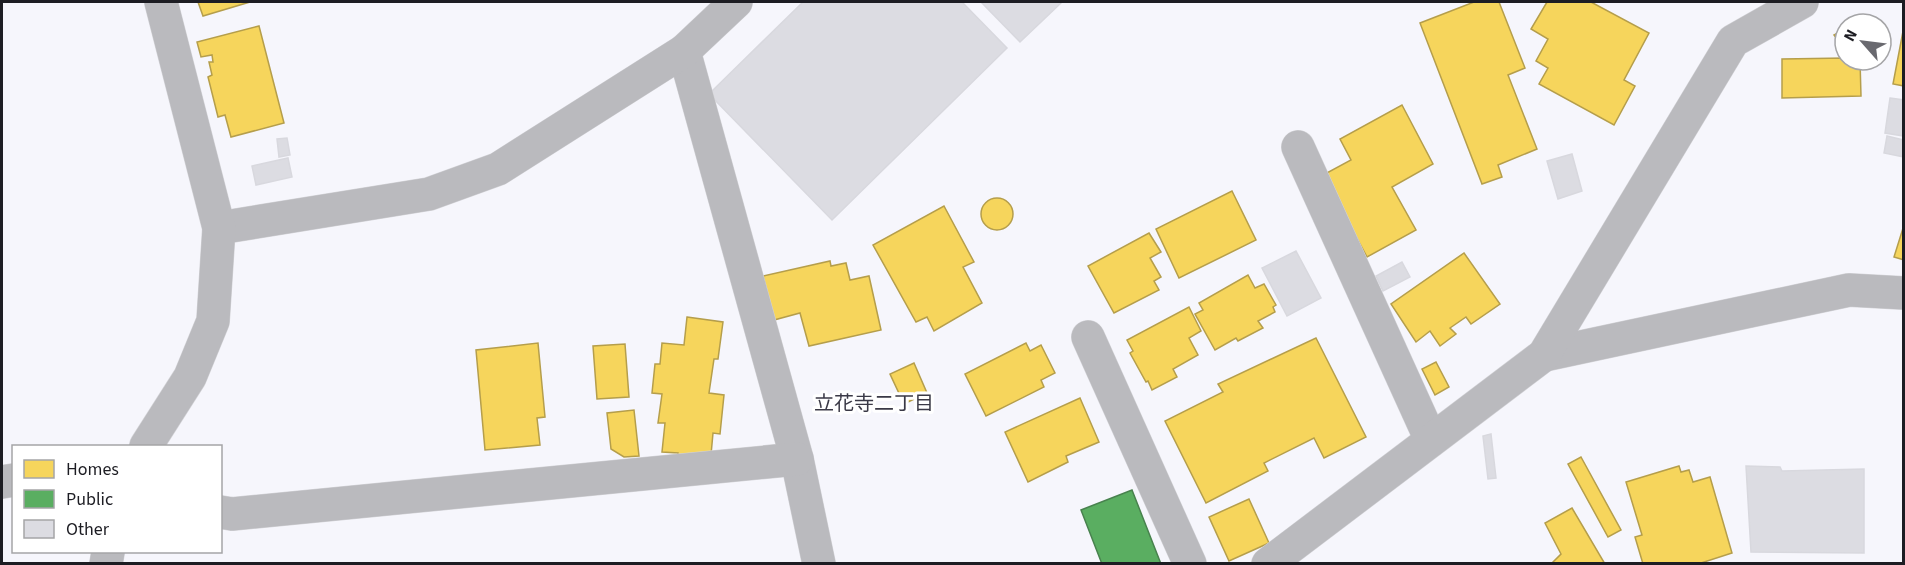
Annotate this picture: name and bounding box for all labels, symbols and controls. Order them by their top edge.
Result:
north arrow [1833,12,1893,72]
text: N [1838,26,1863,45]
district label: 立花寺二丁目 [814,390,934,418]
legend [12,445,222,553]
text: Homes [66,457,119,482]
text: Public [66,487,113,512]
text: Other [66,517,110,542]

